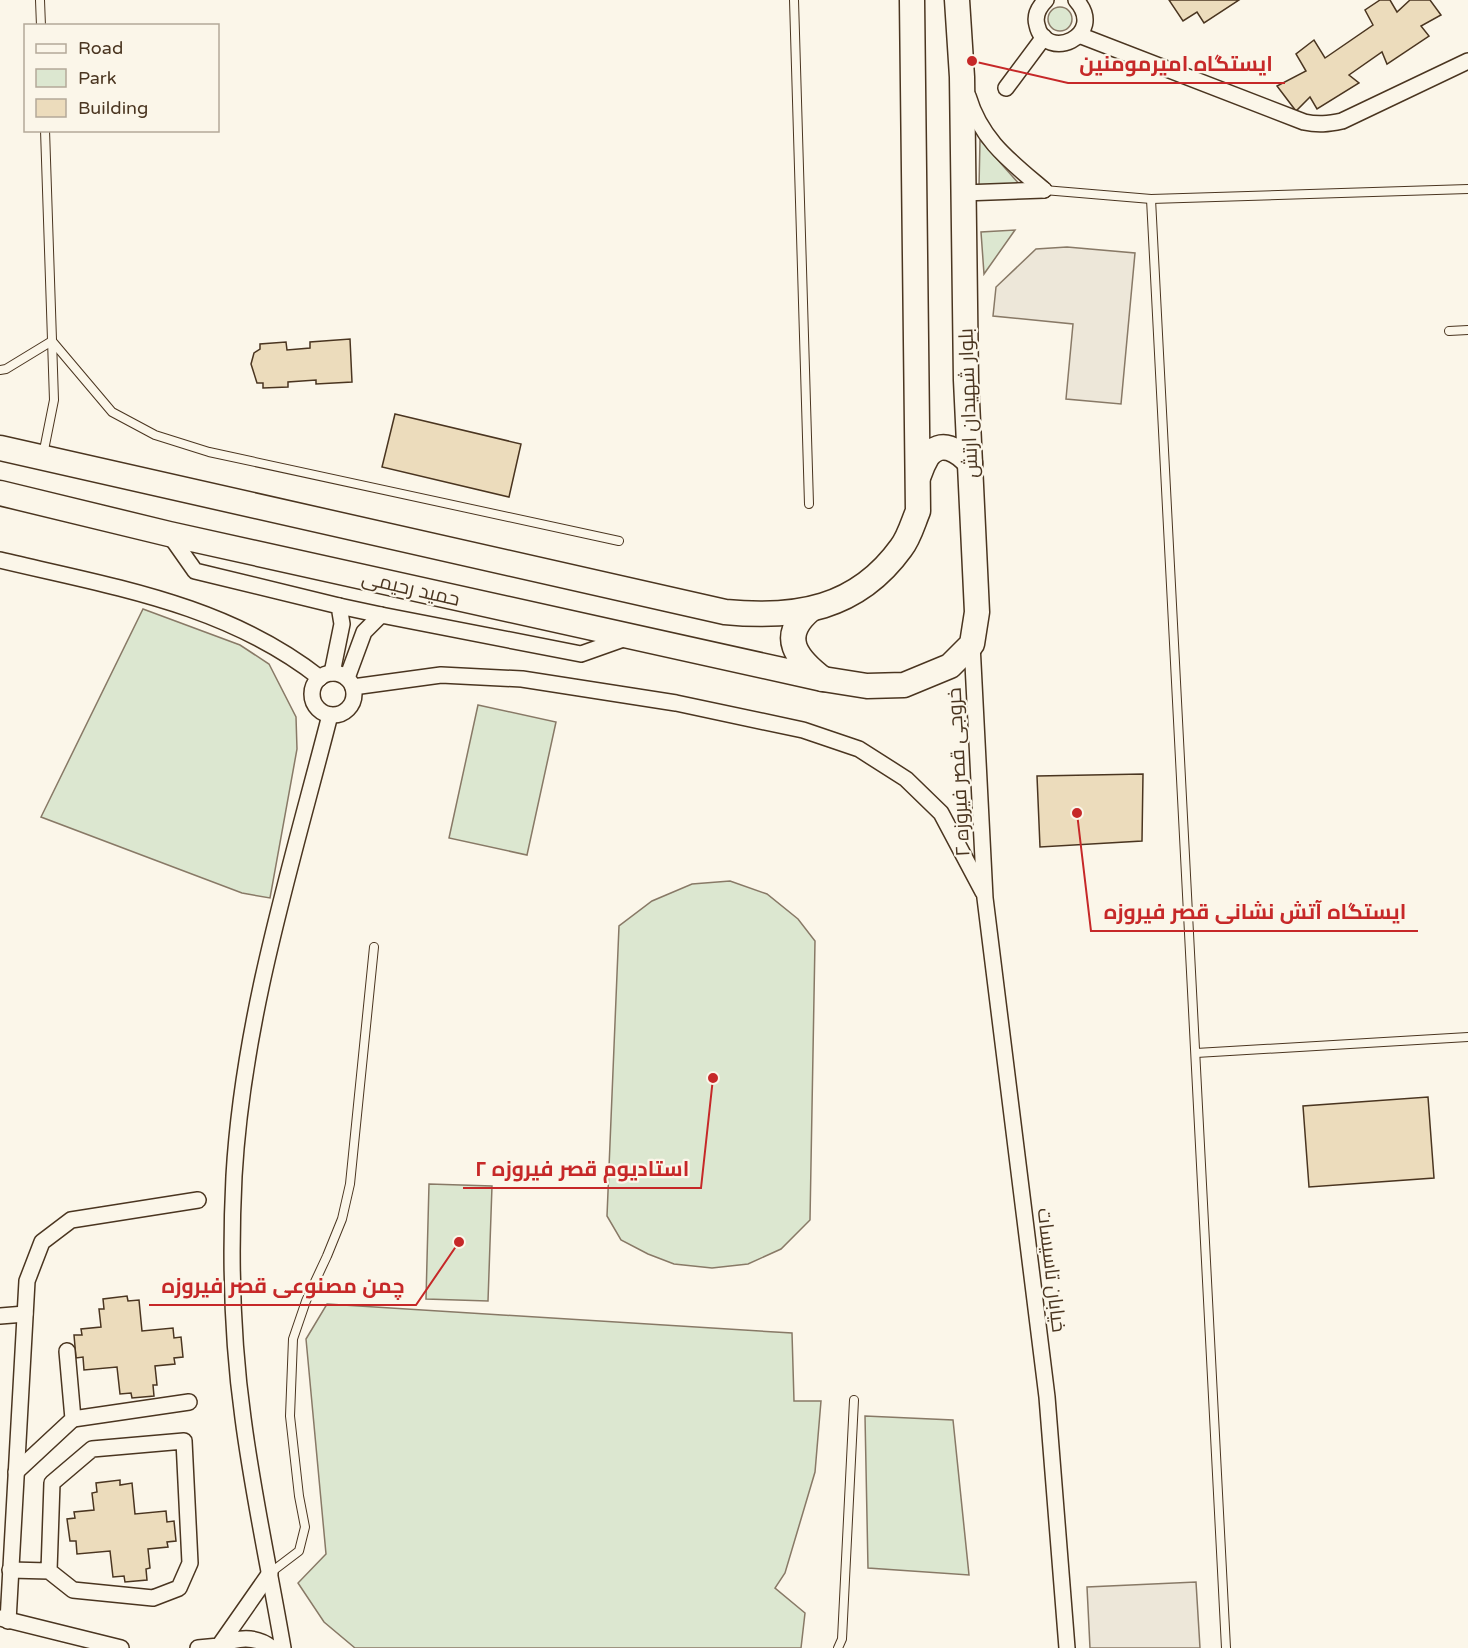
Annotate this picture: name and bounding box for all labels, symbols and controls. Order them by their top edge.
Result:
legend [24,24,219,132]
text: Road [78,37,123,59]
callout: ایستگاه امیرمومنین [1068,44,1285,83]
text: ایستگاه امیرمومنین [1079,52,1273,77]
text: Park [78,67,117,89]
text: Building [78,97,148,119]
street label: بلوار شهیدان ارتش [954,328,984,478]
street label: حمید رحیمی [359,566,462,612]
street label: خروجی قصر فیروزه ۲ [943,687,975,857]
callout: ایستگاه آتش نشانی قصر فیروزه [1091,892,1418,931]
text: ایستگاه آتش نشانی قصر فیروزه [1104,900,1406,925]
callout: استادیوم قصر فیروزه ۲ [463,1149,701,1188]
text: استادیوم قصر فیروزه ۲ [475,1157,689,1183]
street label: خیابان تاسیسات [1031,1207,1071,1334]
callout: چمن مصنوعی قصر فیروزه [149,1266,416,1305]
text: چمن مصنوعی قصر فیروزه [161,1274,405,1301]

